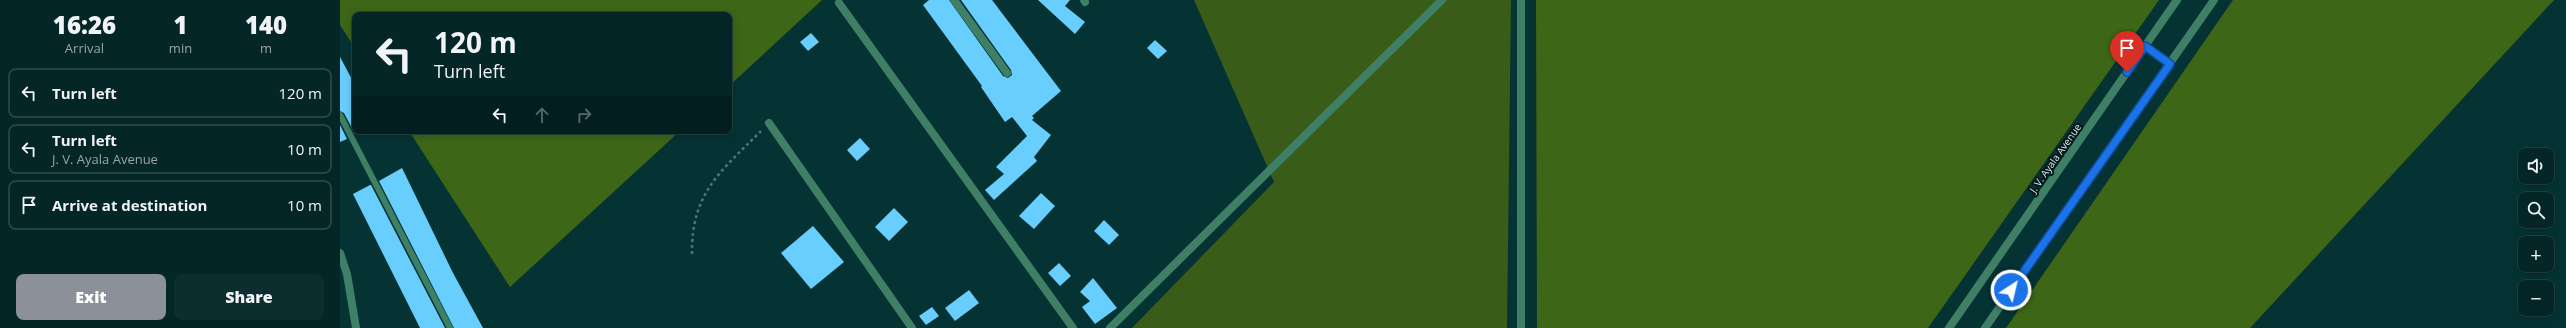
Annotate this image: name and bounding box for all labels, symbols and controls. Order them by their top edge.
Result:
text: 16:26 [53,8,116,41]
text: 1 [173,8,188,41]
text: 140 [245,8,287,41]
text: 120 m [434,23,517,61]
icon: left [368,28,420,80]
pin [2110,31,2144,72]
icon: arrive [2116,37,2138,59]
text: Arrival [65,39,104,57]
text: min [169,39,192,57]
text: m [260,39,272,57]
text: Turn left [434,59,505,83]
icon: left [18,82,40,104]
text: Turn left [52,83,117,103]
text: 120 m [278,83,322,103]
icon: left [489,104,511,126]
icon: ahead [531,104,553,126]
icon: right [573,104,595,126]
street label: J. V. Ayala Avenue [2025,120,2084,196]
text: Turn left [52,130,117,150]
icon: left [18,138,40,160]
text: 10 m [287,139,322,159]
map controls [2518,148,2554,316]
button: sound [2518,148,2554,184]
text: J. V. Ayala Avenue [52,150,158,168]
button: search [2518,192,2554,228]
icon: arrive [18,194,40,216]
text: Arrive at destination [52,195,207,215]
text: 10 m [287,195,322,215]
button: + [2518,236,2554,272]
position arrow [1990,269,2032,311]
button: Exit [16,274,166,320]
button: Share [174,274,324,320]
button: − [2518,280,2554,316]

